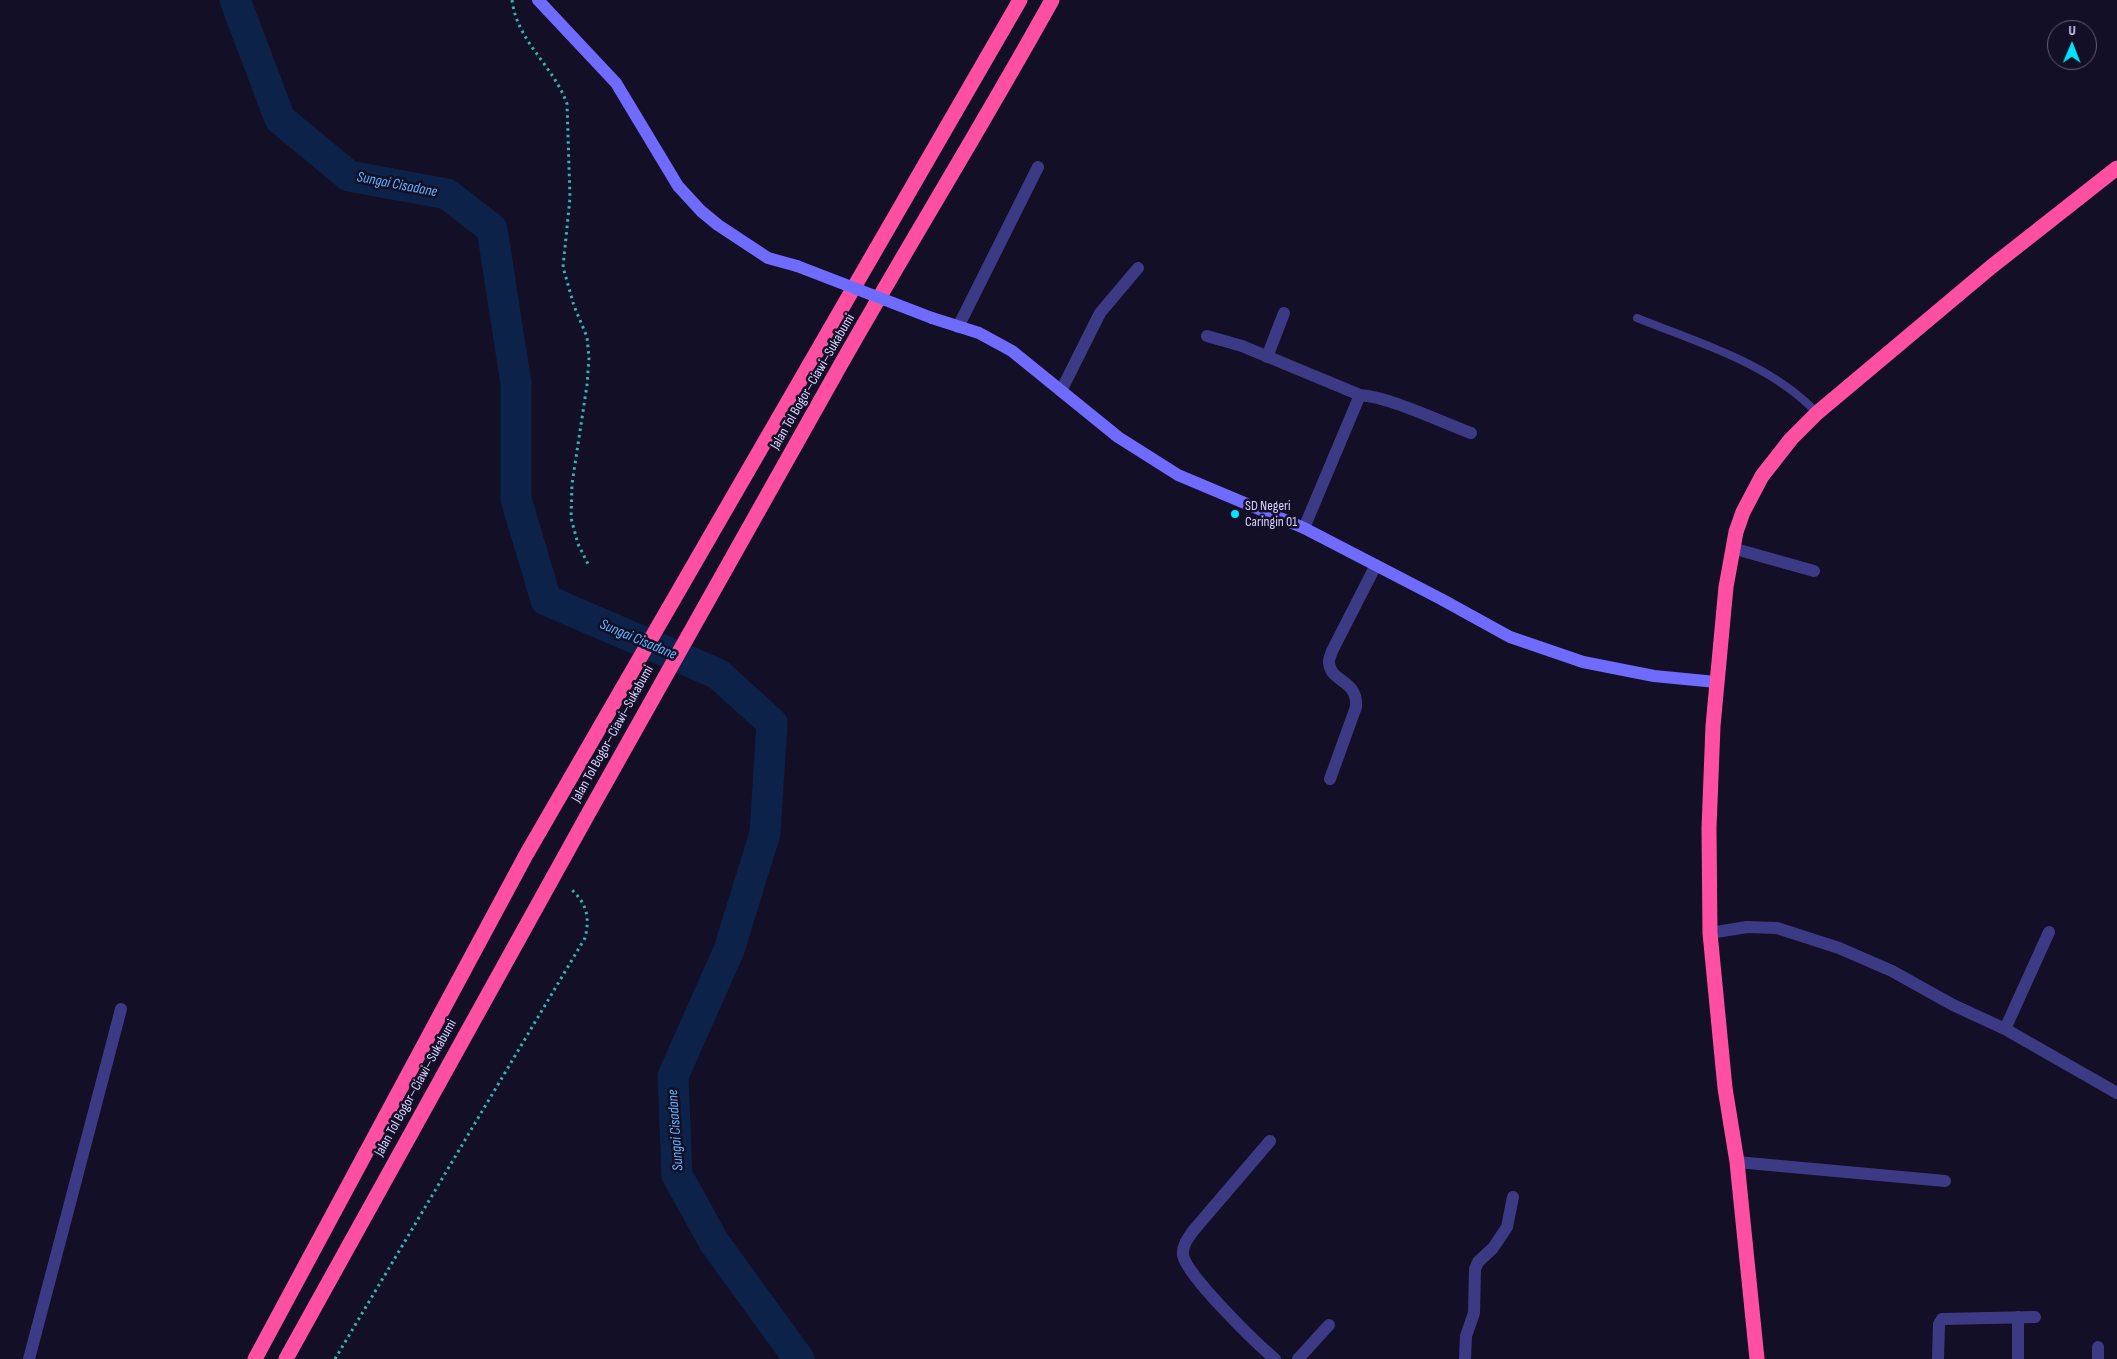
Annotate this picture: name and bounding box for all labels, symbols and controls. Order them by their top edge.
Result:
north arrow [2047,20,2097,70]
text: U [2068,22,2076,39]
water label: Sungai Cisadane [355,168,439,202]
street label: Jalan Tol Bogor–Ciawi–Sukabumi [767,311,859,453]
place label: SD Negeri Caringin 01 [1245,498,1297,530]
marker: SD Negeri Caringin 01 [1229,508,1241,520]
water label: Sungai Cisadane [597,616,679,664]
street label: Jalan Tol Bogor–Ciawi–Sukabumi [568,663,658,805]
street label: Jalan Tol Bogor–Ciawi–Sukabumi [371,1017,461,1159]
water label: Sungai Cisadane [664,1089,688,1171]

